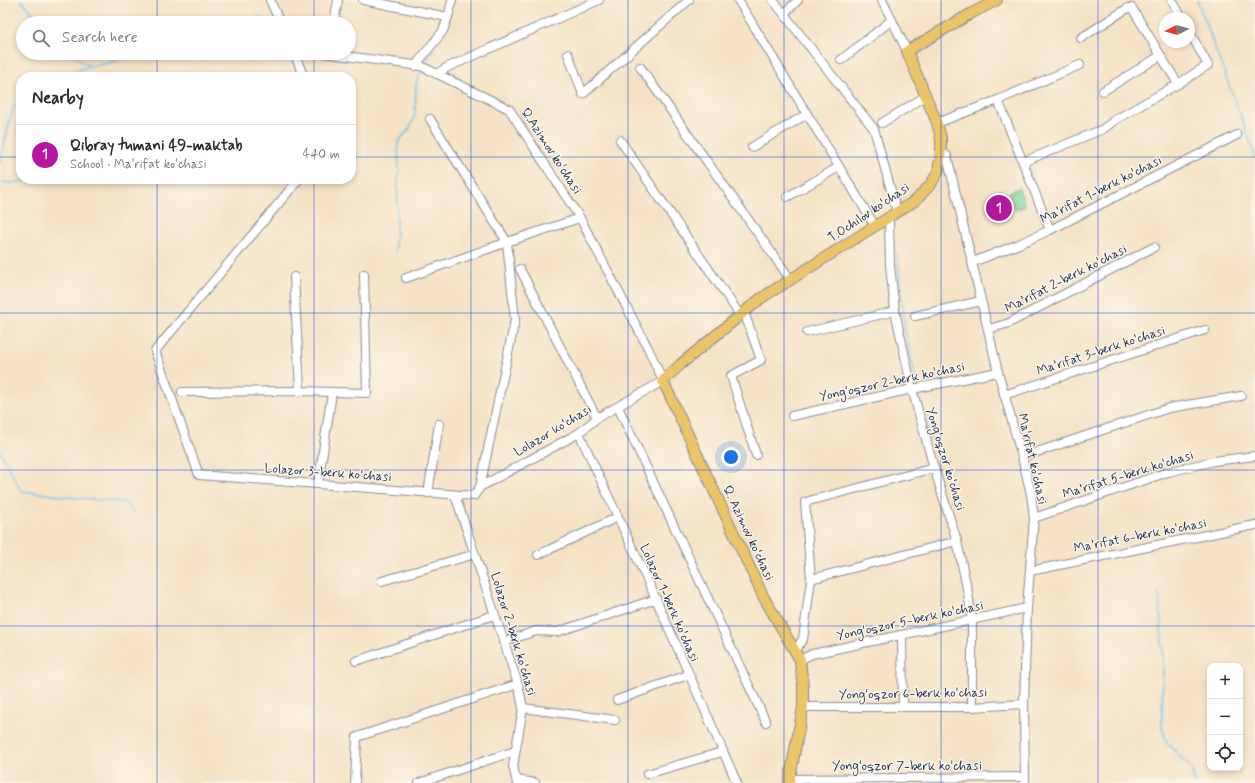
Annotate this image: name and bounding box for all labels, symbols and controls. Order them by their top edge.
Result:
north arrow [1159,12,1195,48]
search box [16,16,356,60]
icon: search [30,27,52,49]
text: Search here [62,28,138,48]
text: Nearby [32,87,84,109]
street label: Q.Azimov ko'chasi [517,105,585,197]
text: Qibray tumani 49-maktab [70,136,242,156]
text: 1 [42,146,48,163]
text: 440 m [303,146,340,163]
street label: Ma’rifat 1-berk ko'chasi [1037,152,1165,228]
text: School · Ma'rifat ko'chasi [70,156,207,173]
street label: T.Ochilov ko'chasi [825,179,913,247]
pin: 1 [986,193,1012,223]
street label: Ma’rifat 2-berk ko'chasi [1002,241,1130,317]
street label: Ma’rifat 3-berk ko'chasi [1035,322,1167,380]
street label: Yong‘oqzor 2-berk ko'chasi [818,358,967,407]
street label: Lolazor ko'chasi [511,401,595,461]
street label: Yong'oqzor ko'chasi [920,405,969,513]
street label: Ma'rifat ko'chasi [1013,412,1051,506]
your location [721,447,741,467]
street label: Ma’rifat 5-berk ko'chasi [1060,447,1196,503]
street label: Lolazor 3-berk ko'chasi [264,460,392,486]
street label: Q. Azimov ko'chasi [718,483,778,583]
street label: Ma’rifat 6-berk ko'chasi [1072,515,1208,557]
street label: Lolazor 1-berk ko'chasi [635,541,703,665]
street label: Lolazor 2-berk ko'chasi [486,570,540,698]
street label: Yong‘oqzor 5-berk ko'chasi [835,597,985,646]
map controls [1207,663,1243,771]
button: + [1207,663,1243,699]
street label: Yong‘oqzor 6-berk ko'chasi [839,684,987,705]
button: − [1207,699,1243,735]
button: locate [1207,735,1243,771]
street label: Yong‘oqzor 7-berk ko'chasi [832,758,982,776]

